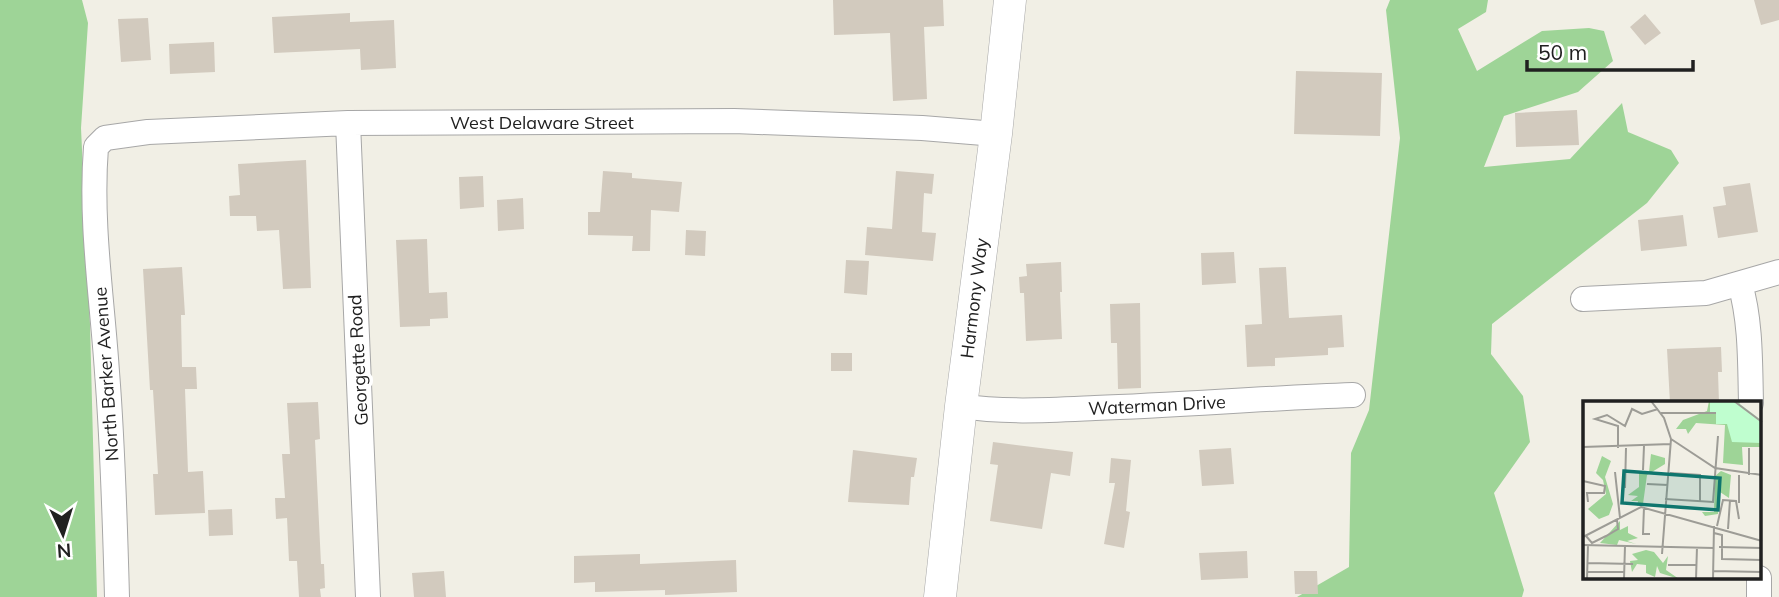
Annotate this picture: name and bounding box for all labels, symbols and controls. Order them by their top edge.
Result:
scale bar [1527,28,1693,72]
text: 50 m [1538,39,1587,65]
street label: West Delaware Street [450,111,634,134]
street label: Harmony Way [955,236,993,360]
street label: North Barker Avenue [88,286,124,462]
street label: Georgette Road [343,294,373,426]
street label: Waterman Drive [1088,390,1226,420]
inset map [1583,401,1762,580]
north arrow [28,499,98,569]
text: N [56,538,72,563]

